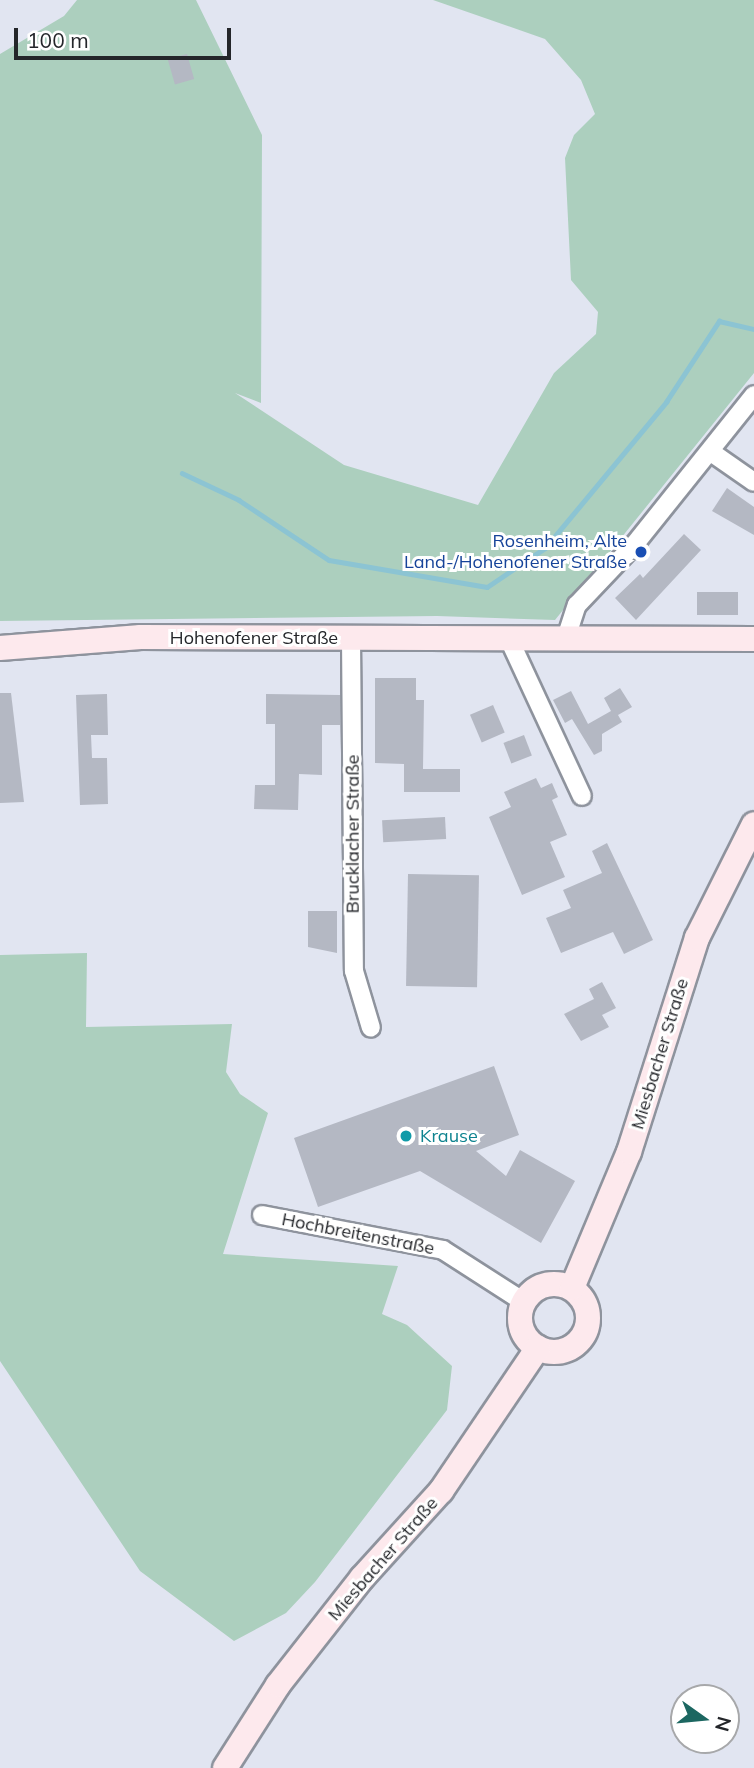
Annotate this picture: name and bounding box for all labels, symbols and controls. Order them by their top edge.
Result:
scale bar [18,14,234,58]
text: 100 m [27,27,89,53]
place label: Rosenheim, Alte Land-/Hohenofener Straße [404,531,627,574]
marker: Rosenheim, Alte Land-/Hohenofener Straße [633,544,649,560]
street label: Hohenofener Straße [170,627,338,649]
street label: Brucklacher Straße [342,755,364,913]
street label: Miesbacher Straße [627,976,693,1132]
place label: Krause [420,1125,478,1147]
marker: Krause [398,1128,414,1144]
street label: Hochbreitenstraße [280,1209,436,1259]
street label: Miesbacher Straße [324,1493,442,1625]
north arrow [670,1684,740,1754]
text: N [710,1714,737,1734]

